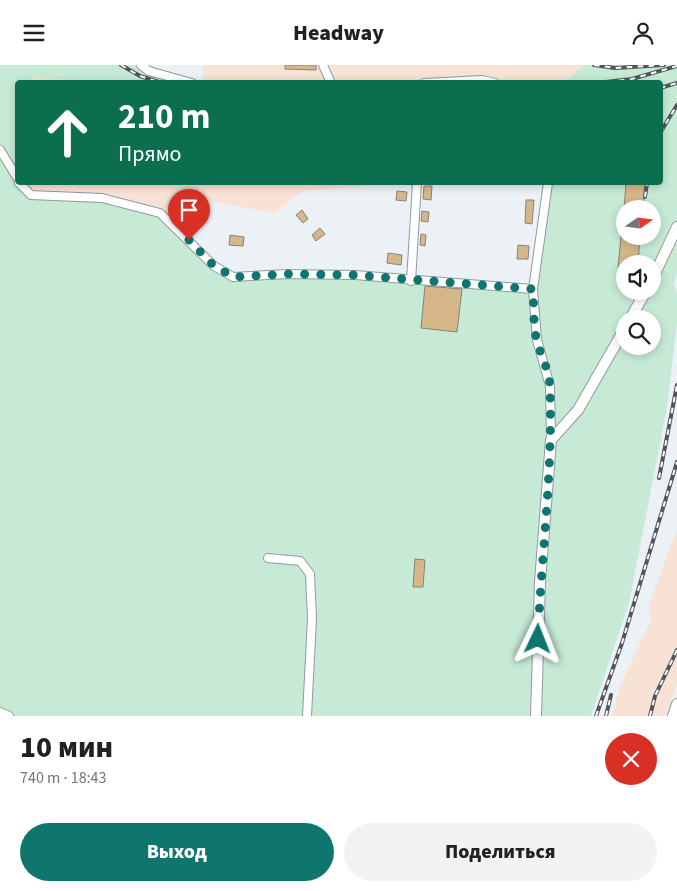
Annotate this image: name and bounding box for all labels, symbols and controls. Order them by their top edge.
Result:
text: Headway [293,17,384,49]
icon: menu [20,19,48,47]
icon: person [629,19,657,47]
text: 210 m [118,92,210,142]
icon: ahead [35,100,100,165]
text: Прямо [118,138,182,170]
pin [168,189,210,240]
icon: arrive [175,196,203,224]
north arrow [616,200,661,245]
map controls [616,200,661,355]
button: sound [616,255,661,300]
button: search [616,310,661,355]
position arrow [511,612,563,664]
text: 10 мин [20,726,113,769]
button: close [605,733,657,785]
text: 740 m · 18:43 [20,767,107,789]
button: Выход [20,823,334,881]
button: Поделиться [344,823,657,881]

